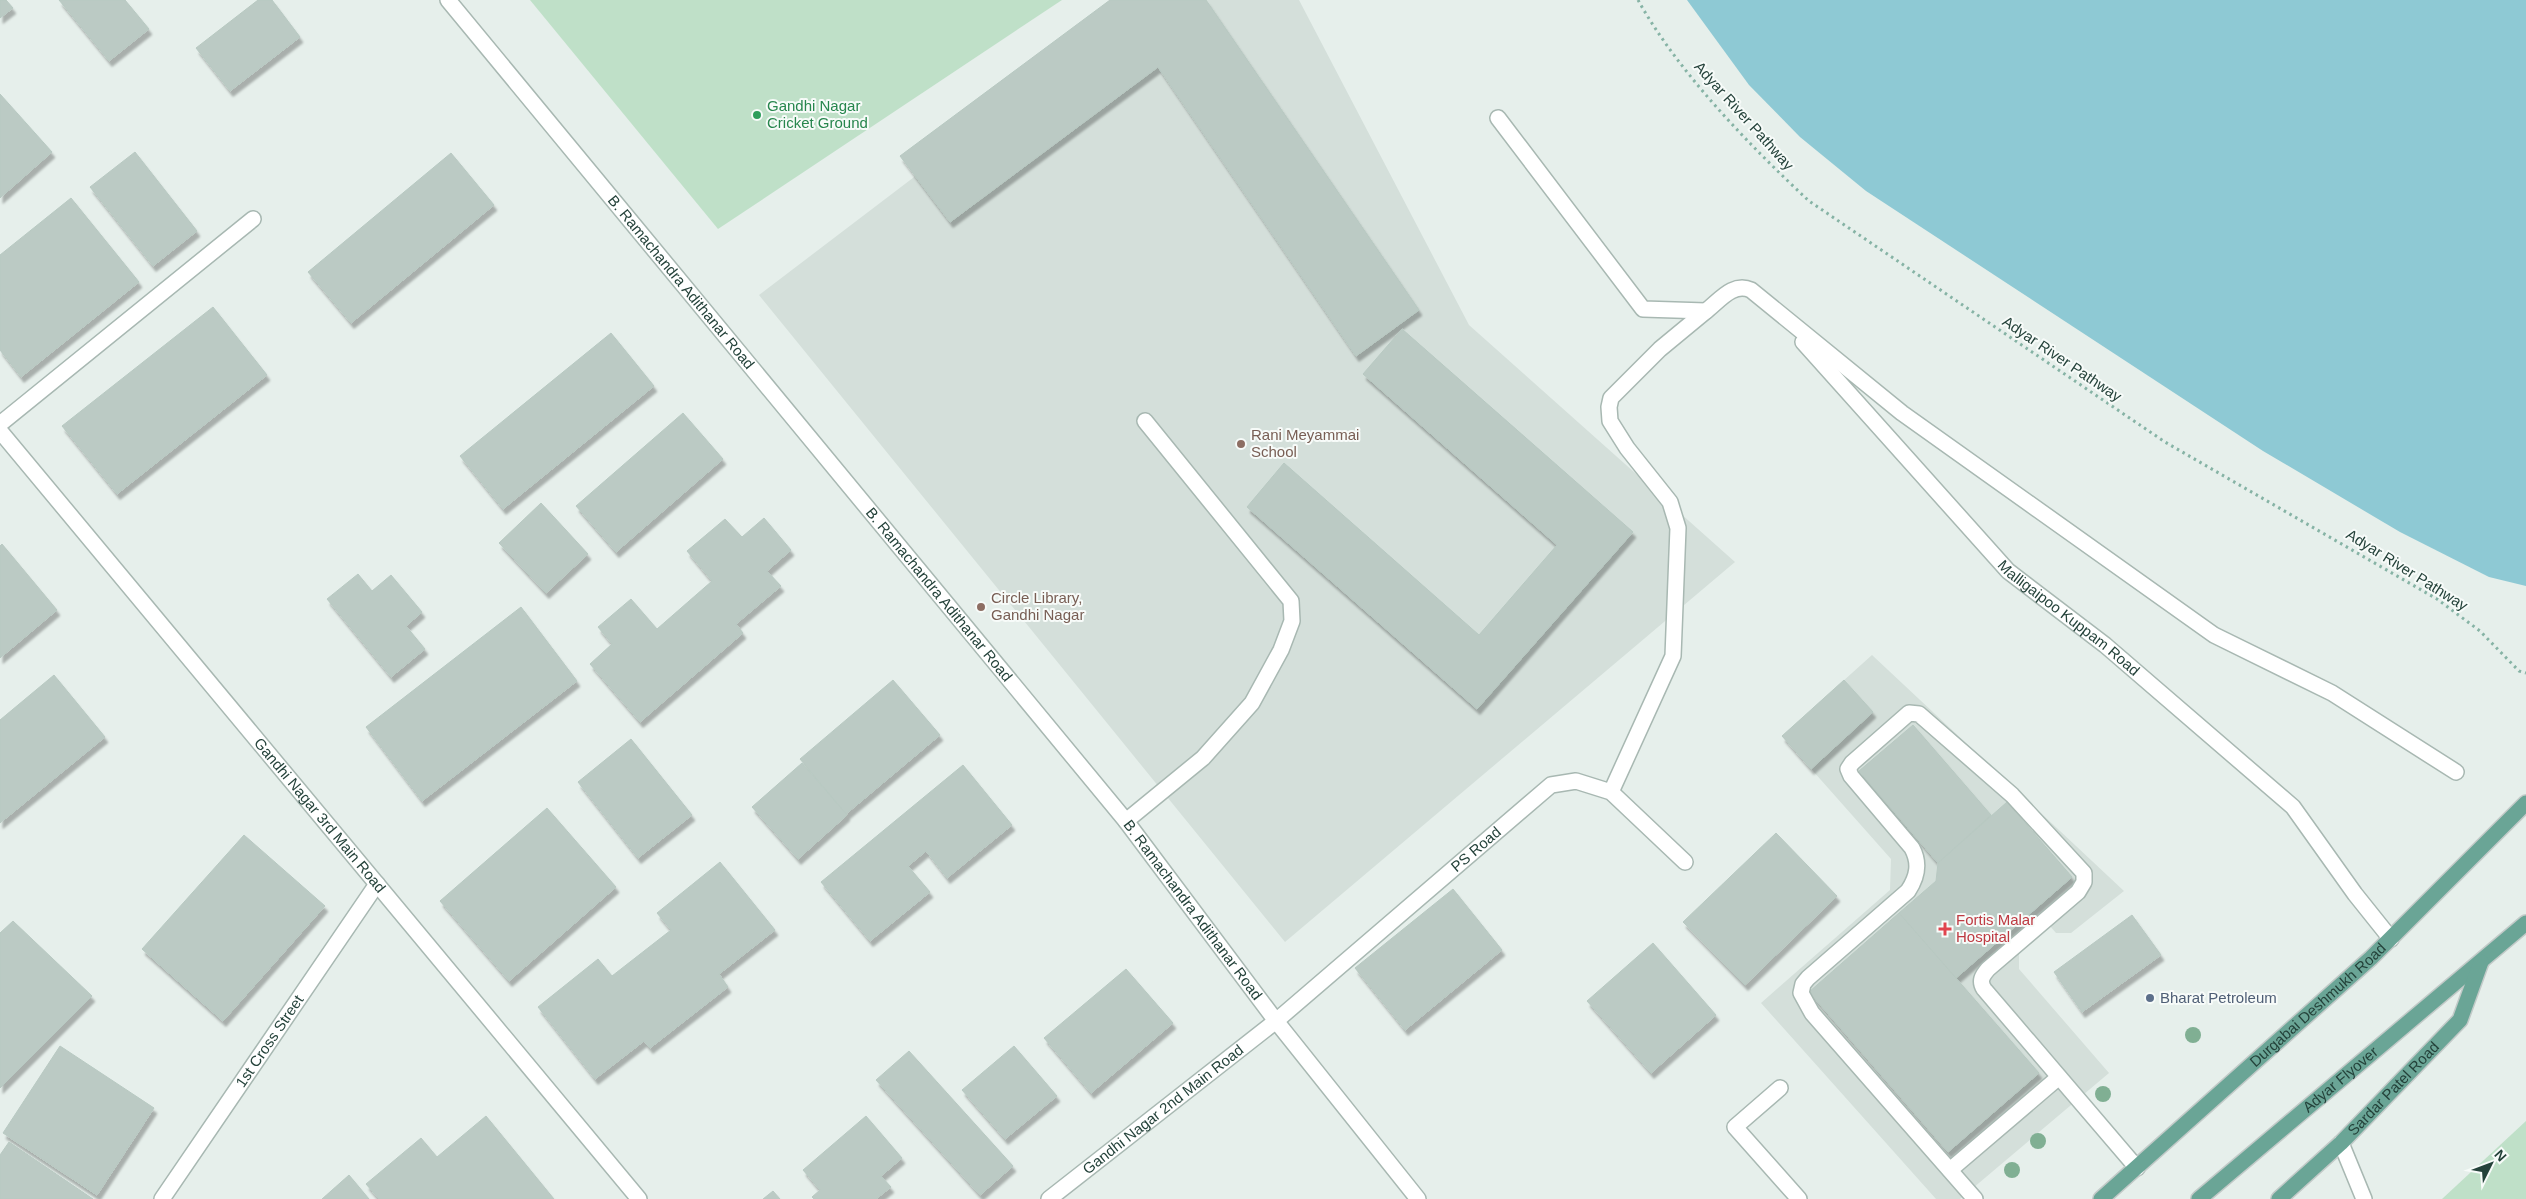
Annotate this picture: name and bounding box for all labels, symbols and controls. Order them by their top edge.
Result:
street label: Adyar River Pathway [1691,58,1798,174]
place label: Gandhi Nagar Cricket Ground [767,97,868,131]
marker: Gandhi Nagar Cricket Ground [751,109,763,121]
street label: B. Ramachandra Adithanar Road [605,192,758,372]
street label: Adyar River Pathway [1999,312,2125,405]
place label: Rani Meyammai School [1251,426,1359,460]
marker: Rani Meyammai School [1235,438,1247,450]
street label: B. Ramachandra Adithanar Road [863,504,1016,684]
street label: Adyar River Pathway [2343,525,2472,614]
street label: Malligaipoo Kuppam Road [1994,557,2143,679]
place label: Circle Library, Gandhi Nagar [991,589,1084,623]
marker: Circle Library, Gandhi Nagar [975,601,987,613]
street label: Gandhi Nagar 3rd Main Road [251,734,389,896]
street label: B. Ramachandra Adithanar Road [1120,816,1266,1003]
street label: PS Road [1447,823,1504,875]
place label: Fortis Malar Hospital [1956,911,2035,945]
marker: Fortis Malar Hospital [1938,922,1952,936]
street label: Durgabai Deshmukh Road [2246,939,2389,1070]
place label: Bharat Petroleum [2160,989,2277,1006]
street label: 1st Cross Street [232,991,307,1090]
marker: Bharat Petroleum [2144,992,2156,1004]
street label: Sardar Patel Road [2344,1038,2442,1139]
street label: Gandhi Nagar 2nd Main Road [1079,1041,1246,1177]
street label: Adyar Flyover [2299,1043,2381,1116]
north arrow [2466,1139,2516,1189]
text: N [2491,1146,2510,1164]

